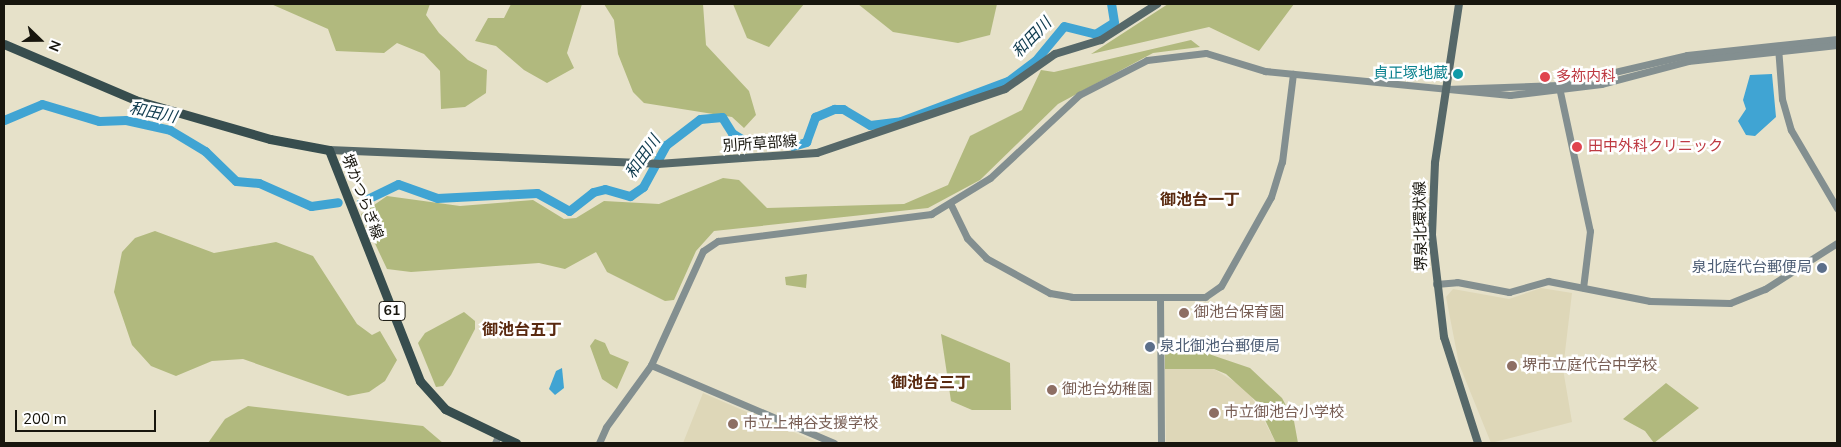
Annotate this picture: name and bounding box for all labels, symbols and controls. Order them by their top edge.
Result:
water label: 和田川 [1008,14,1056,62]
north arrow [15,15,65,65]
text: N [44,37,65,54]
place label: 貞正塚地蔵 [1373,65,1448,83]
marker: 貞正塚地蔵 [1452,68,1464,80]
place label: 多祢内科 [1556,68,1616,86]
marker: 多祢内科 [1538,70,1552,84]
water label: 和田川 [128,99,178,127]
water label: 和田川 [621,132,665,182]
street label: 別所草部線 [722,132,798,156]
place label: 田中外科クリニック [1588,138,1723,156]
marker: 田中外科クリニック [1570,140,1584,154]
street label: 堺かつらぎ線 [337,152,387,242]
street label: 堺泉北環状線 [1411,181,1431,271]
district label: 御池台一丁 [1160,190,1240,210]
place label: 泉北庭代台郵便局 [1692,259,1812,277]
marker: 泉北庭代台郵便局 [1816,262,1828,274]
road number: 61 [378,300,406,322]
place label: 御池台保育園 [1194,304,1284,322]
marker: 御池台保育園 [1178,307,1190,319]
district label: 御池台五丁 [482,320,562,340]
place label: 泉北御池台郵便局 [1160,338,1280,356]
marker: 泉北御池台郵便局 [1144,341,1156,353]
place label: 堺市立庭代台中学校 [1522,357,1657,375]
marker: 堺市立庭代台中学校 [1506,360,1518,372]
district label: 御池台三丁 [891,373,971,393]
place label: 御池台幼稚園 [1062,381,1152,399]
marker: 御池台幼稚園 [1046,384,1058,396]
scale bar [18,400,159,432]
place label: 市立御池台小学校 [1224,404,1344,422]
marker: 市立御池台小学校 [1208,407,1220,419]
text: 200 m [23,409,67,429]
place label: 市立上神谷支援学校 [743,415,878,433]
marker: 市立上神谷支援学校 [727,418,739,430]

